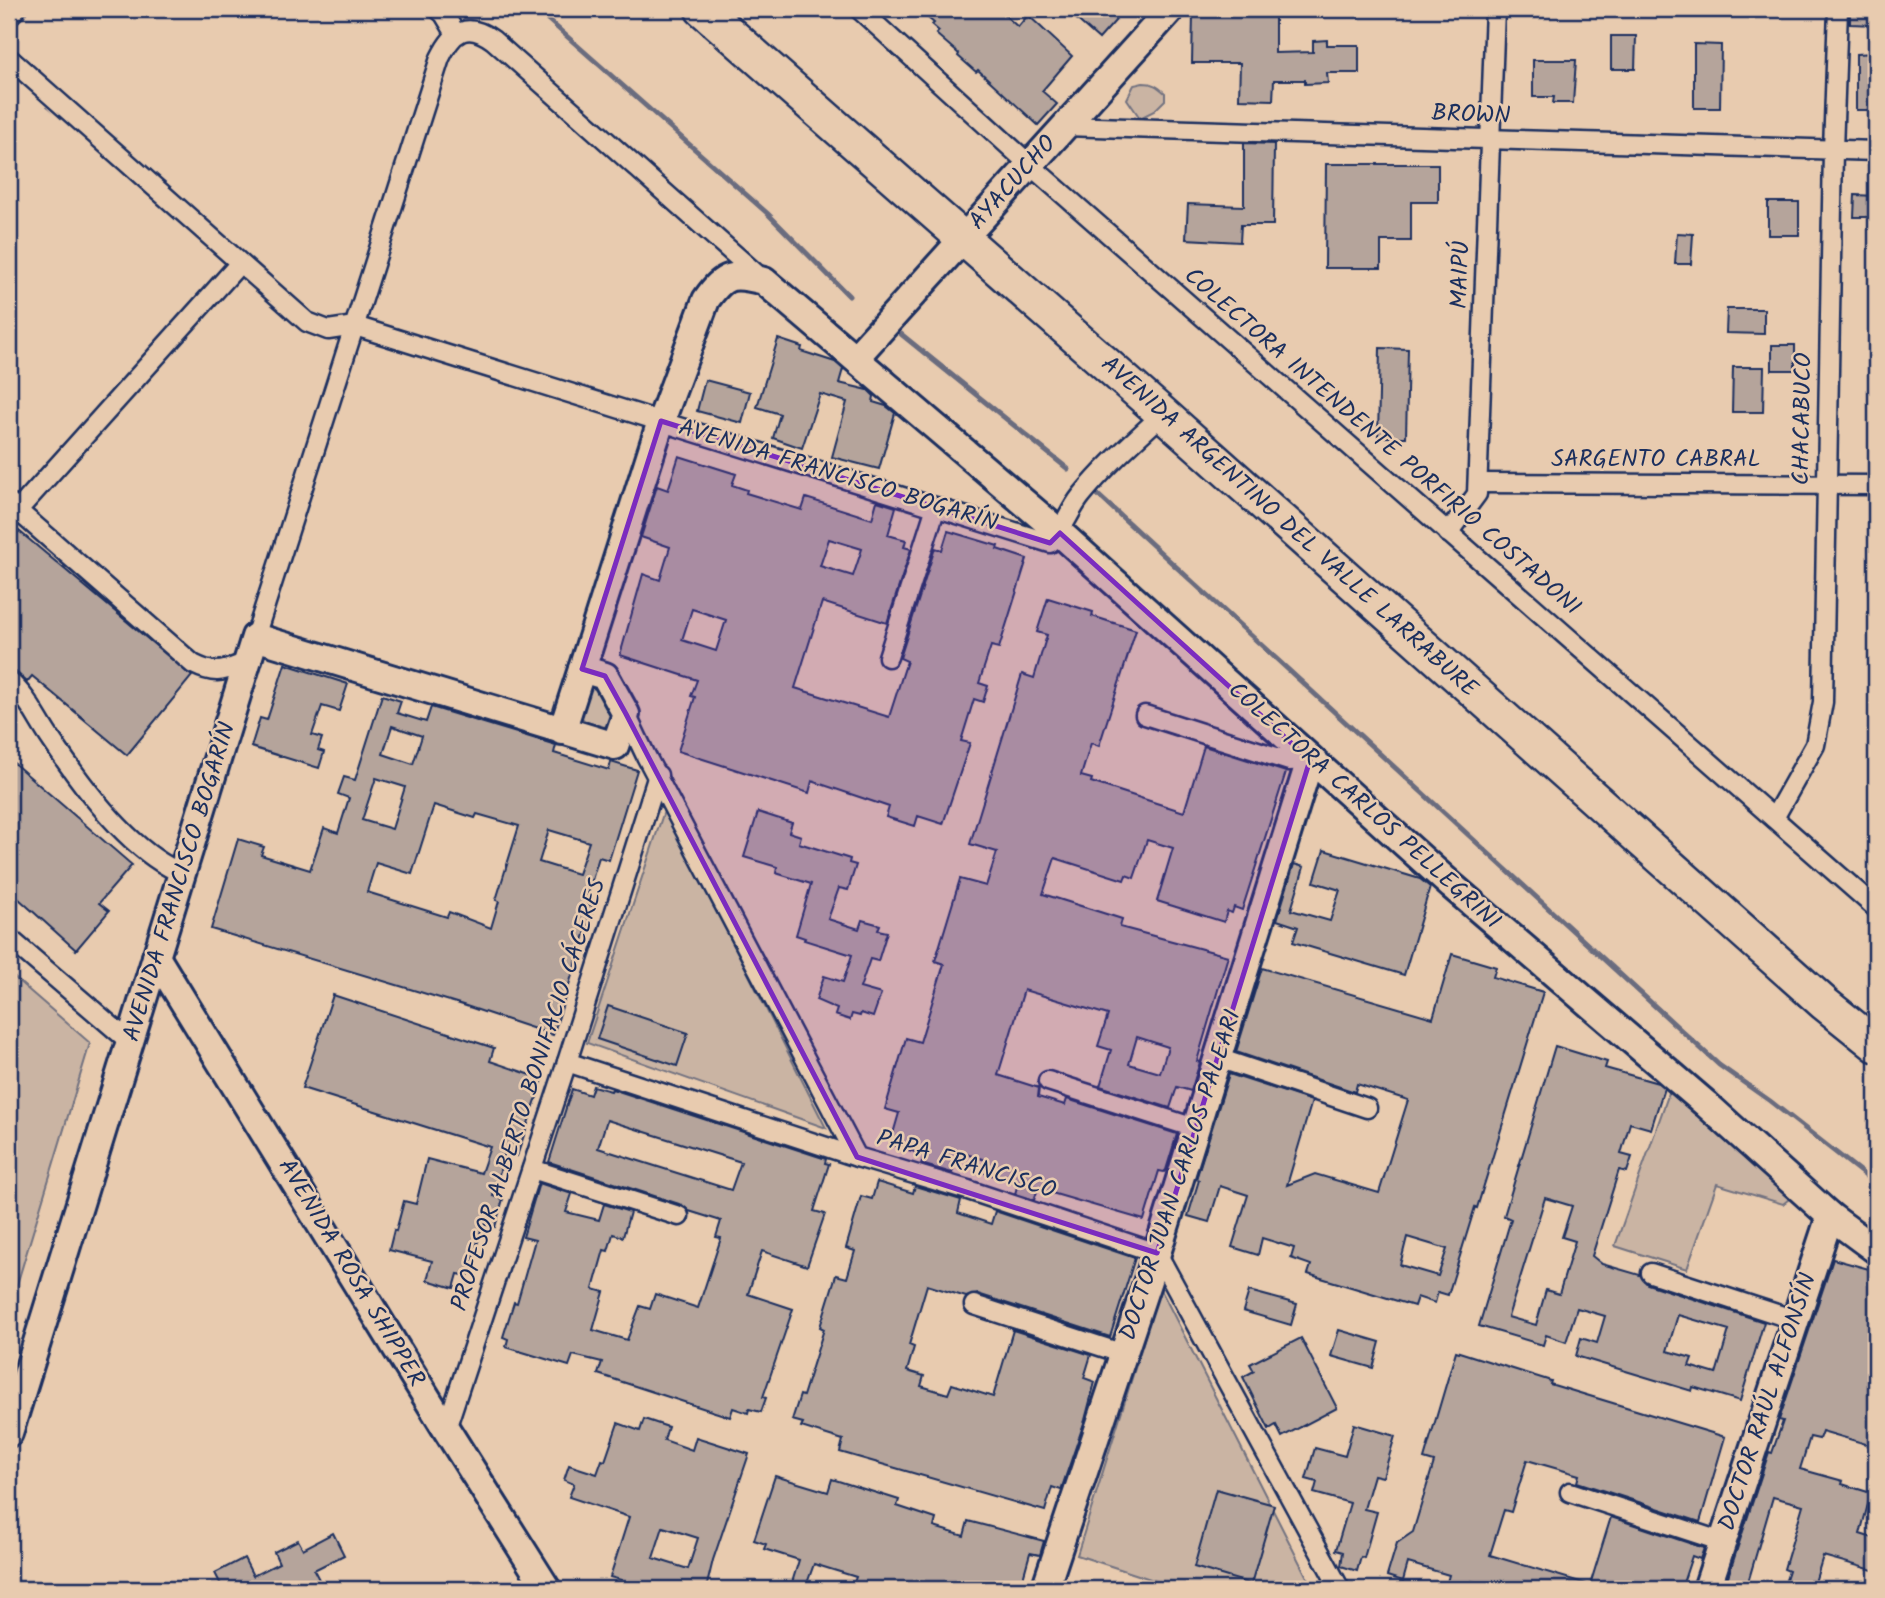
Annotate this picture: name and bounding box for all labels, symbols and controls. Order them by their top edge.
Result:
street label: BROWN [1431,94,1511,136]
street label: AYACUCHO [959,126,1067,239]
street label: MAIPÚ [1440,240,1482,310]
street label: COLECTORA INTENDENTE PORFIRIO COSTADONI [1174,258,1590,626]
street label: AVENIDA ARGENTINO DEL VALLE LARRABURE [1091,346,1487,708]
street label: CHACABUCO [1782,352,1824,486]
street label: AVENIDA FRANCISCO BOGARÍN [673,409,1003,543]
street label: SARGENTO CABRAL [1551,440,1761,479]
street label: COLECTORA CARLOS PELLEGRINI [1218,672,1510,940]
street label: AVENIDA FRANCISCO BOGARÍN [113,717,247,1047]
street label: PROFESOR ALBERTO BONIFACIO CÁCERES [440,873,618,1316]
street label: DOCTOR JUAN CARLOS PALEARI [1109,1005,1253,1345]
street label: PAPA FRANCISCO [871,1119,1061,1211]
street label: AVENIDA ROSA SHIPPER [267,1151,435,1395]
street label: DOCTOR RAÚL ALFONSÍN [1708,1268,1828,1536]

